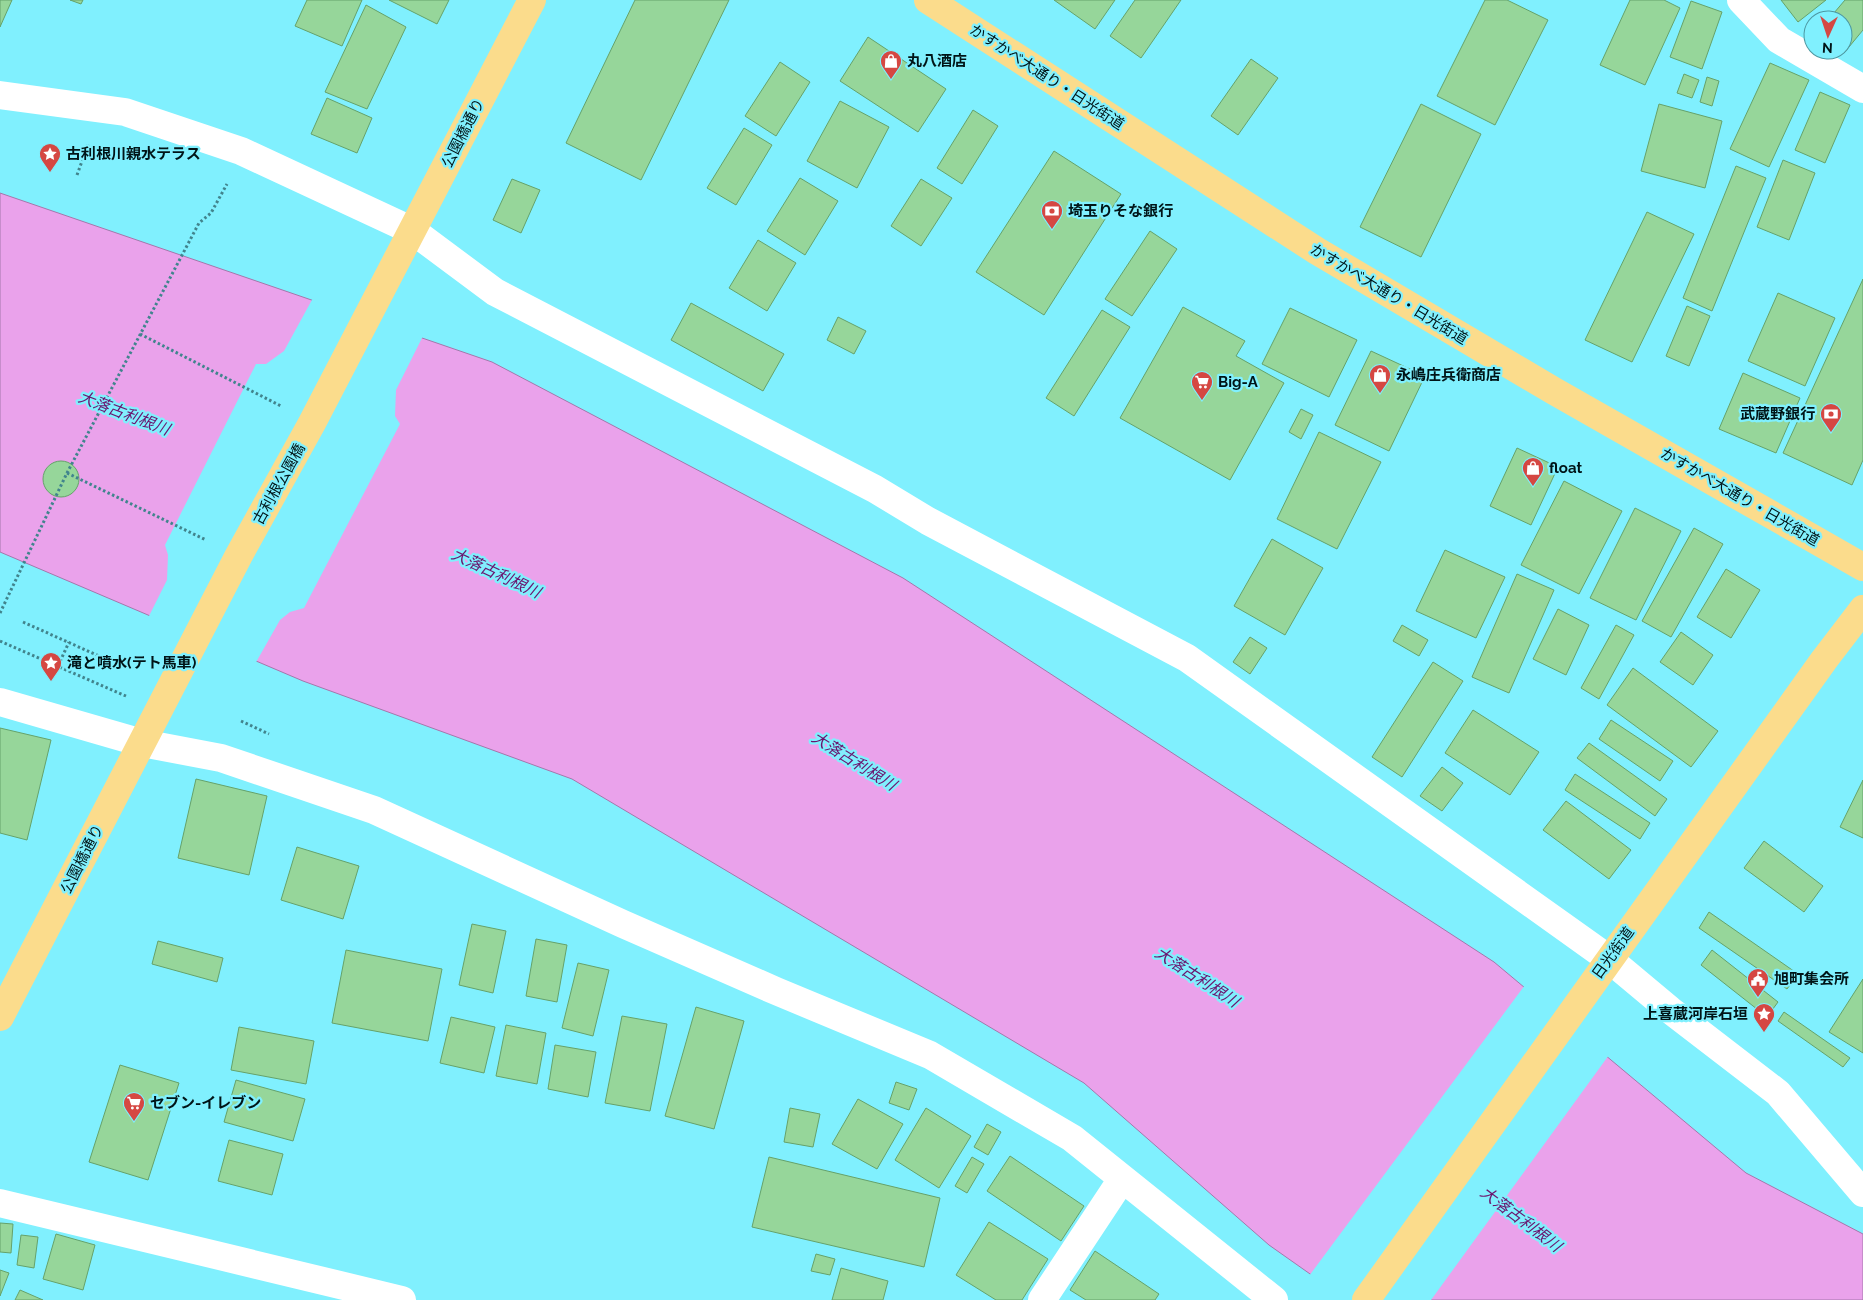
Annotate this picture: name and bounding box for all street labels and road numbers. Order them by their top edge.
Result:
street label: かすかべ大通り・日光街道 [967,20,1127,134]
street label: 公園橋通り [438,95,488,171]
street label: かすかべ大通り・日光街道 [1307,240,1471,348]
street label: 古利根公園橋 [249,440,309,528]
street label: かすかべ大通り・日光街道 [1658,444,1822,550]
street label: 公園橋通り [57,821,107,897]
street label: 日光街道 [1588,923,1638,983]

